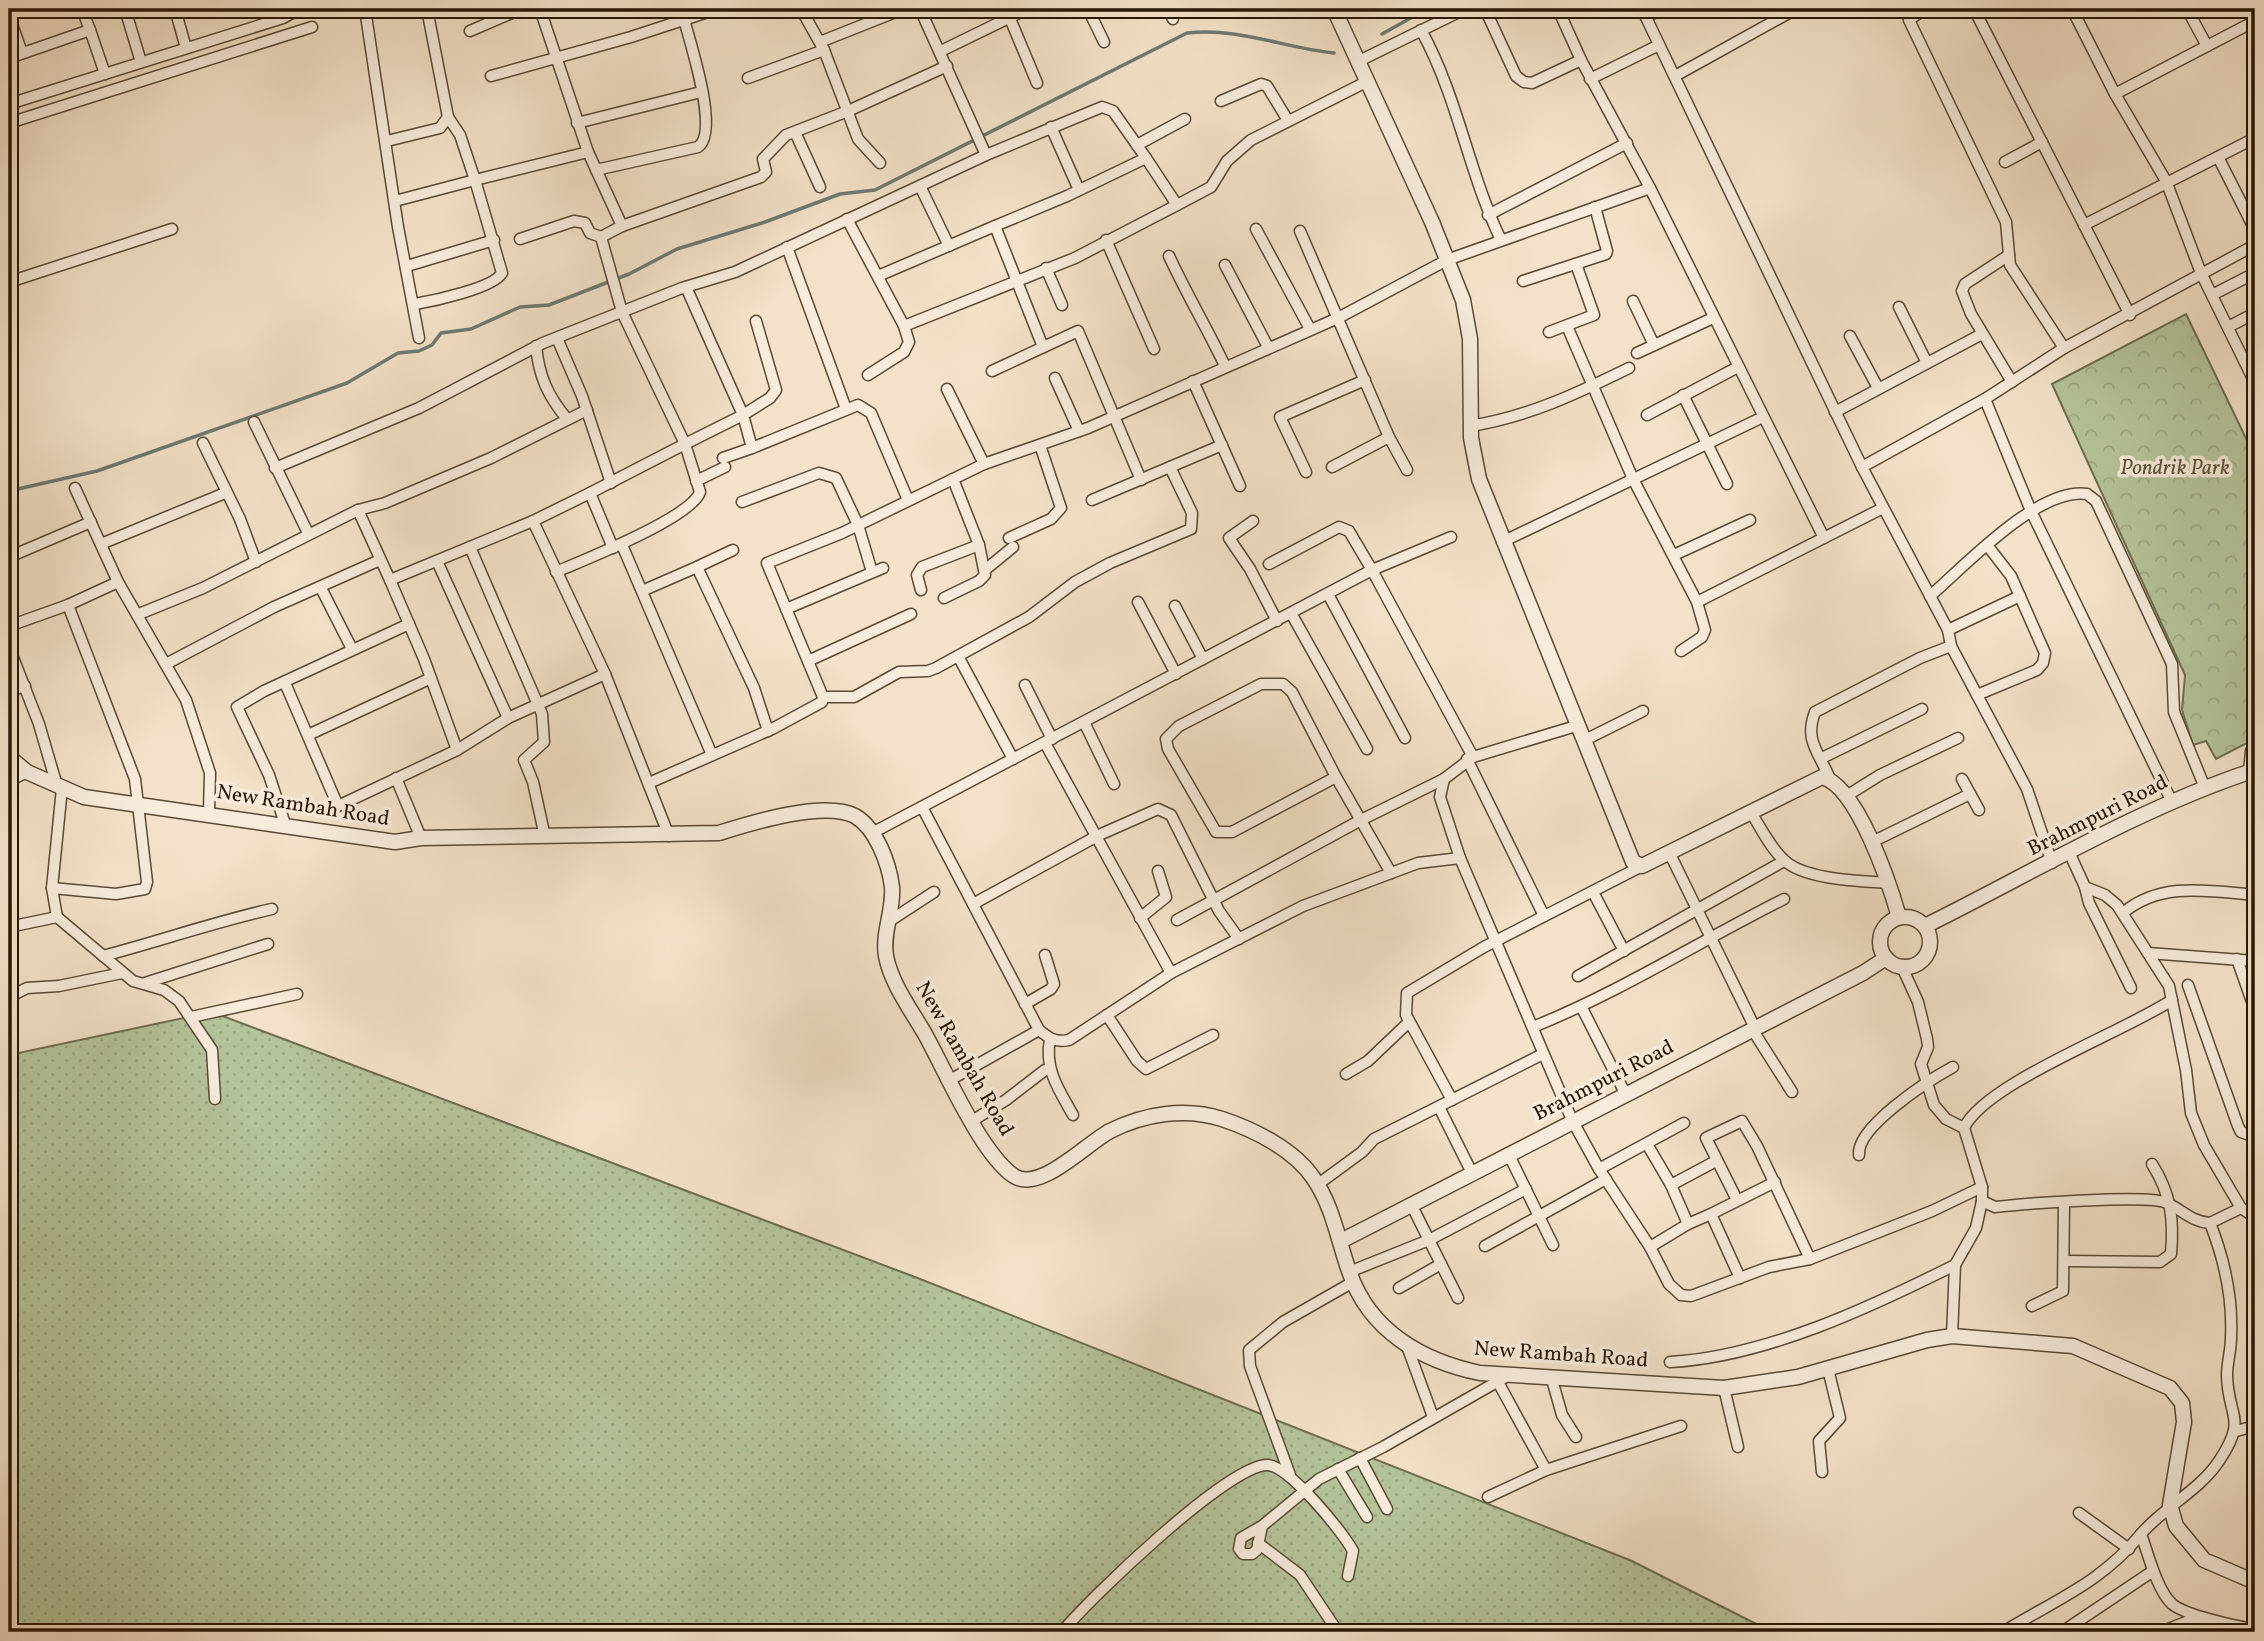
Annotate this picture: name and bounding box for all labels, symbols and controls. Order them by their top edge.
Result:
park label: Pondrik Park [2120,454,2230,483]
street label: Brahmpuri Road [2023,768,2173,864]
street label: New Rambah Road [214,778,392,834]
street label: New Rambah Road [908,976,1020,1142]
street label: Brahmpuri Road [1529,1033,1679,1129]
street label: New Rambah Road [1473,1334,1649,1376]

